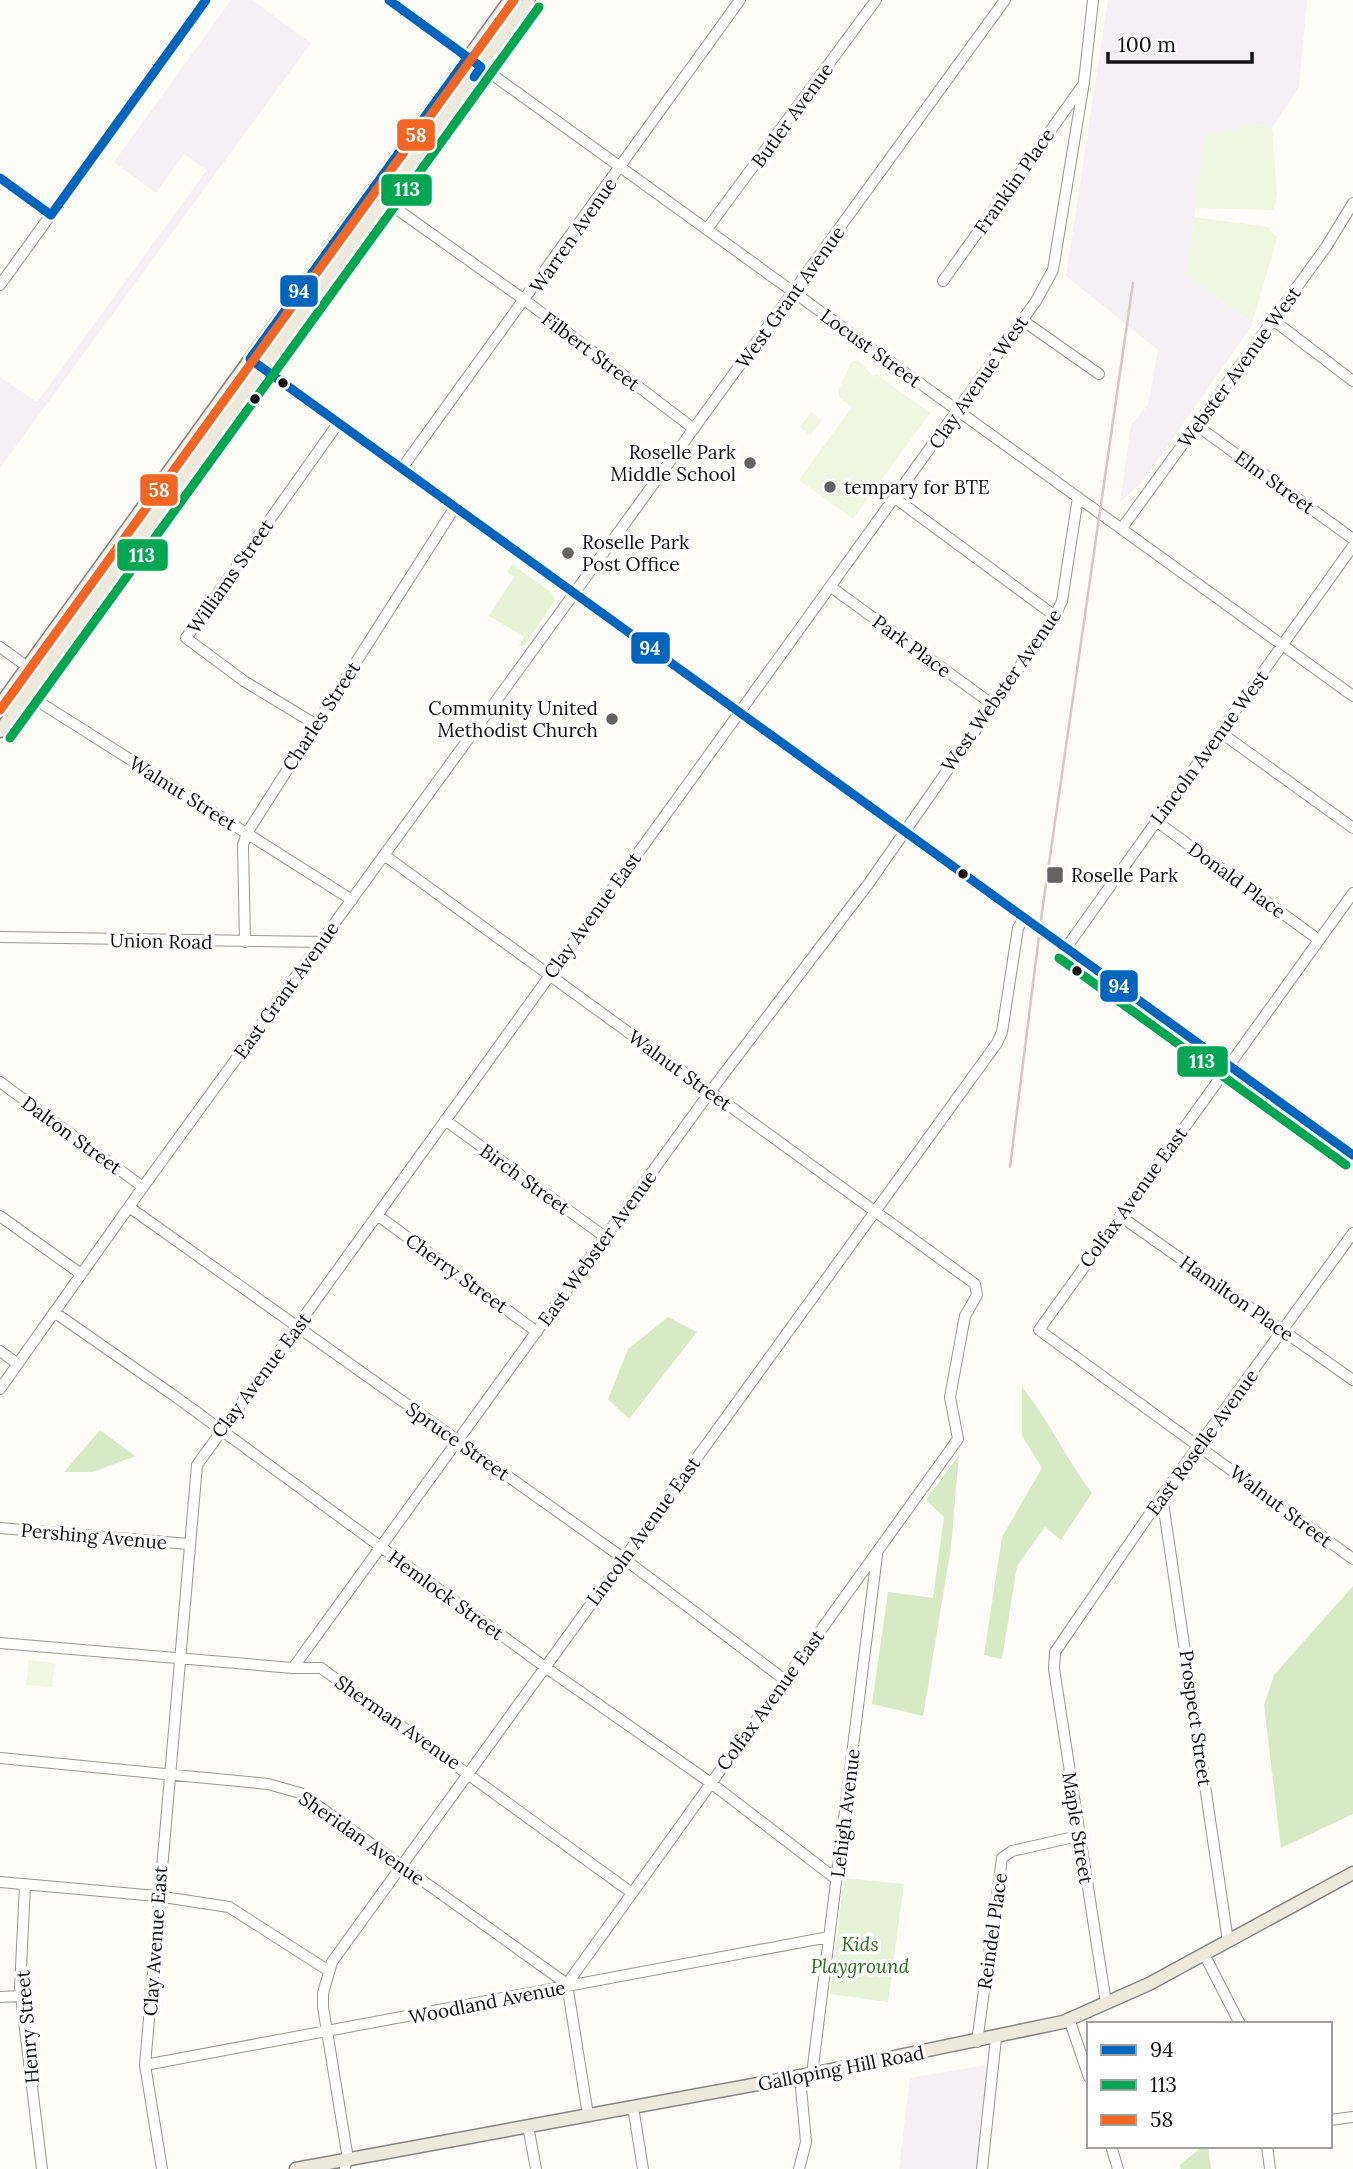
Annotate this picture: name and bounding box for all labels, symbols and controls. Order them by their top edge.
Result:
scale bar [1108,21,1252,65]
text: 100 m [1118,31,1176,58]
street label: Butler Avenue [746,58,838,172]
line badge: 58 [396,118,436,152]
text: 58 [405,123,427,147]
street label: Franklin Place [969,124,1059,238]
line badge: 113 [380,173,433,207]
street label: Warren Avenue [524,173,622,297]
text: 113 [394,177,420,201]
street label: West Grant Avenue [730,221,850,373]
line badge: 94 [279,274,319,308]
text: 94 [288,279,310,303]
street label: Webster Avenue West [1172,281,1306,452]
street label: Locust Street [816,303,927,393]
street label: Filbert Street [537,306,645,396]
street label: Clay Avenue West [923,310,1033,453]
unlabelled marker [276,376,290,390]
unlabelled marker [248,392,262,406]
place label: Roselle Park Middle School [610,440,737,486]
street label: Elm Street [1230,445,1320,519]
marker: Roselle Park Middle School [742,455,758,471]
line badge: 58 [139,473,179,507]
place label: tempary for BTE [844,475,990,499]
text: 58 [148,478,170,502]
marker: tempary for BTE [822,479,838,495]
street label: Williams Street [182,514,279,638]
place label: Roselle Park Post Office [582,530,690,576]
line badge: 113 [116,538,169,572]
text: 113 [129,543,155,567]
marker: Roselle Park Post Office [560,545,576,561]
street label: West Webster Avenue [936,604,1066,776]
street label: Park Place [868,609,956,683]
line badge: 94 [630,631,671,665]
text: 94 [639,636,661,660]
street label: Charles Street [277,656,366,775]
street label: Lincoln Avenue West [1145,665,1273,829]
place label: Community United Methodist Church [428,696,598,742]
marker: Community United Methodist Church [604,711,620,727]
street label: Walnut Street [125,750,242,836]
street label: Donald Place [1183,837,1291,923]
street label: Clay Avenue East [538,847,646,983]
place label: Roselle Park [1071,863,1179,887]
marker: Roselle Park [1045,865,1065,885]
unlabelled marker [956,867,970,881]
street label: East Grant Avenue [228,917,344,1063]
street label: Union Road [109,928,213,954]
unlabelled marker [1070,964,1084,978]
line badge: 94 [1099,969,1139,1003]
text: 94 [1108,974,1130,998]
street label: Walnut Street [624,1024,737,1116]
line badge: 113 [1176,1045,1229,1078]
text: 113 [1189,1049,1215,1073]
street label: Dalton Street [17,1091,127,1180]
street label: Colfax Avenue East [1074,1121,1192,1272]
street label: Birch Street [475,1138,575,1220]
street label: East Webster Avenue [532,1166,662,1330]
street label: Cherry Street [401,1228,513,1319]
street label: Hamilton Place [1175,1250,1299,1346]
street label: Clay Avenue East [206,1307,316,1442]
street label: East Roselle Avenue [1141,1364,1263,1520]
street label: Spruce Street [402,1397,515,1486]
street label: Lincoln Avenue East [581,1451,705,1610]
street label: Walnut Street [1225,1460,1338,1553]
street label: Pershing Avenue [20,1518,168,1554]
street label: Hemlock Street [383,1545,509,1645]
street label: Colfax Avenue East [711,1624,829,1775]
street label: Prospect Street [1175,1648,1218,1788]
street label: Sherman Avenue [330,1670,466,1774]
street label: Lehigh Avenue [825,1747,865,1879]
street label: Maple Street [1057,1770,1099,1886]
street label: Sheridan Avenue [294,1786,430,1890]
street label: Clay Avenue East [138,1865,172,2017]
street label: Reindel Place [972,1871,1012,1991]
park label: Kids Playground [811,1932,910,1978]
street label: Henry Street [10,1969,44,2085]
street label: Woodland Avenue [407,1975,567,2029]
legend [1087,2022,1332,2148]
text: 94 [1150,2036,1174,2063]
street label: Galloping Hill Road [756,2040,926,2096]
text: 113 [1150,2071,1177,2098]
text: 58 [1150,2106,1173,2133]

